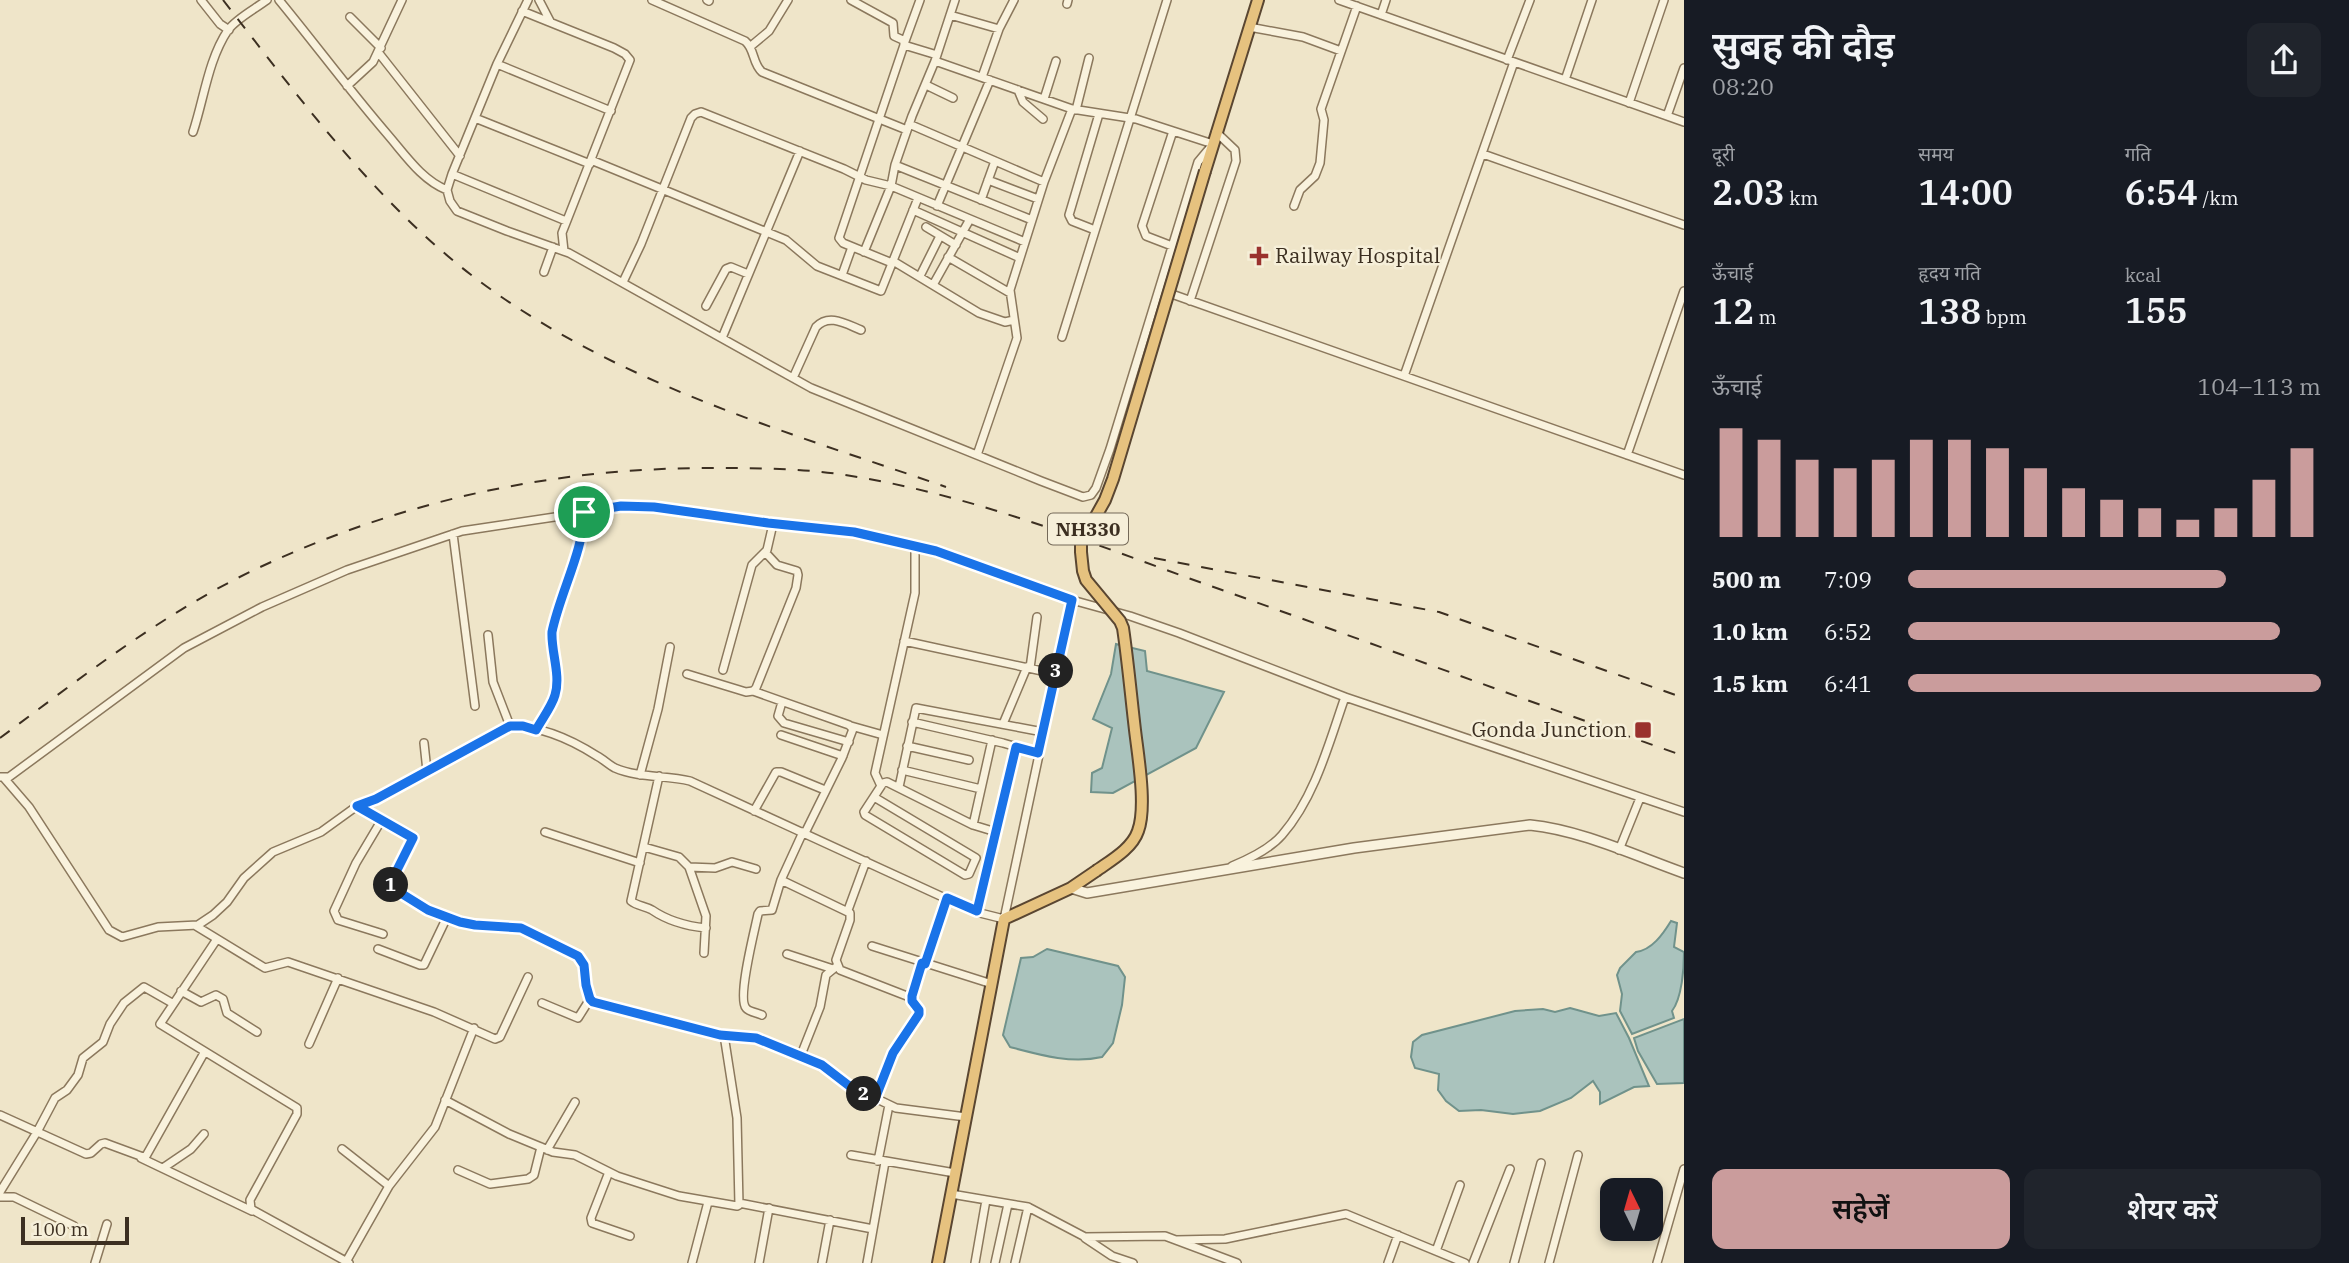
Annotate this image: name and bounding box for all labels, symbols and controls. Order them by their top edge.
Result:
text: सुबह की दौड़ [1712,20,1895,69]
button: share [2247,23,2321,97]
text: 08:20 [1712,71,1774,101]
text: दूरी [1712,142,1735,166]
text: समय [1918,142,1954,166]
text: गति [2125,142,2151,166]
text: 2.03 [1712,169,1785,215]
text: 14:00 [1918,169,2013,215]
text: 6:54 [2125,169,2198,215]
text: km [1785,186,1818,210]
text: /km [2198,186,2239,210]
place label: Railway Hospital [1275,241,1440,269]
marker: Railway Hospital [1249,246,1269,266]
text: ऊँचाई [1712,261,1753,285]
text: हृदय गति [1918,261,1981,285]
text: kcal [2125,263,2161,287]
text: 155 [2125,287,2188,333]
text: 12 [1712,288,1754,334]
text: 138 [1918,288,1981,334]
text: m [1754,305,1777,329]
text: bpm [1981,305,2027,329]
text: ऊँचाई [1712,371,1762,401]
text: 104–113 m [2197,371,2321,401]
pin [554,482,614,542]
icon: arrive [565,493,603,531]
road number: NH330 [1048,514,1128,544]
text: 500 m [1712,564,1781,594]
text: 7:09 [1824,564,1872,594]
text: 1.0 km [1712,616,1788,646]
text: 6:52 [1824,616,1872,646]
pin: 3 [1038,654,1074,688]
text: 3 [1050,658,1061,682]
text: 1.5 km [1712,668,1788,698]
text: 6:41 [1824,668,1872,698]
place label: Gonda Junction [1471,715,1627,743]
marker: Gonda Junction [1633,720,1653,740]
pin: 1 [374,868,408,903]
text: 1 [385,872,396,896]
pin: 2 [846,1076,882,1112]
text: 2 [858,1081,869,1105]
button: सहेजें [1712,1169,2010,1249]
button: शेयर करें [2024,1169,2321,1249]
north arrow [1600,1178,1662,1241]
map controls [1600,1178,1663,1241]
scale bar [21,1214,130,1246]
text: 100 m [32,1217,89,1241]

